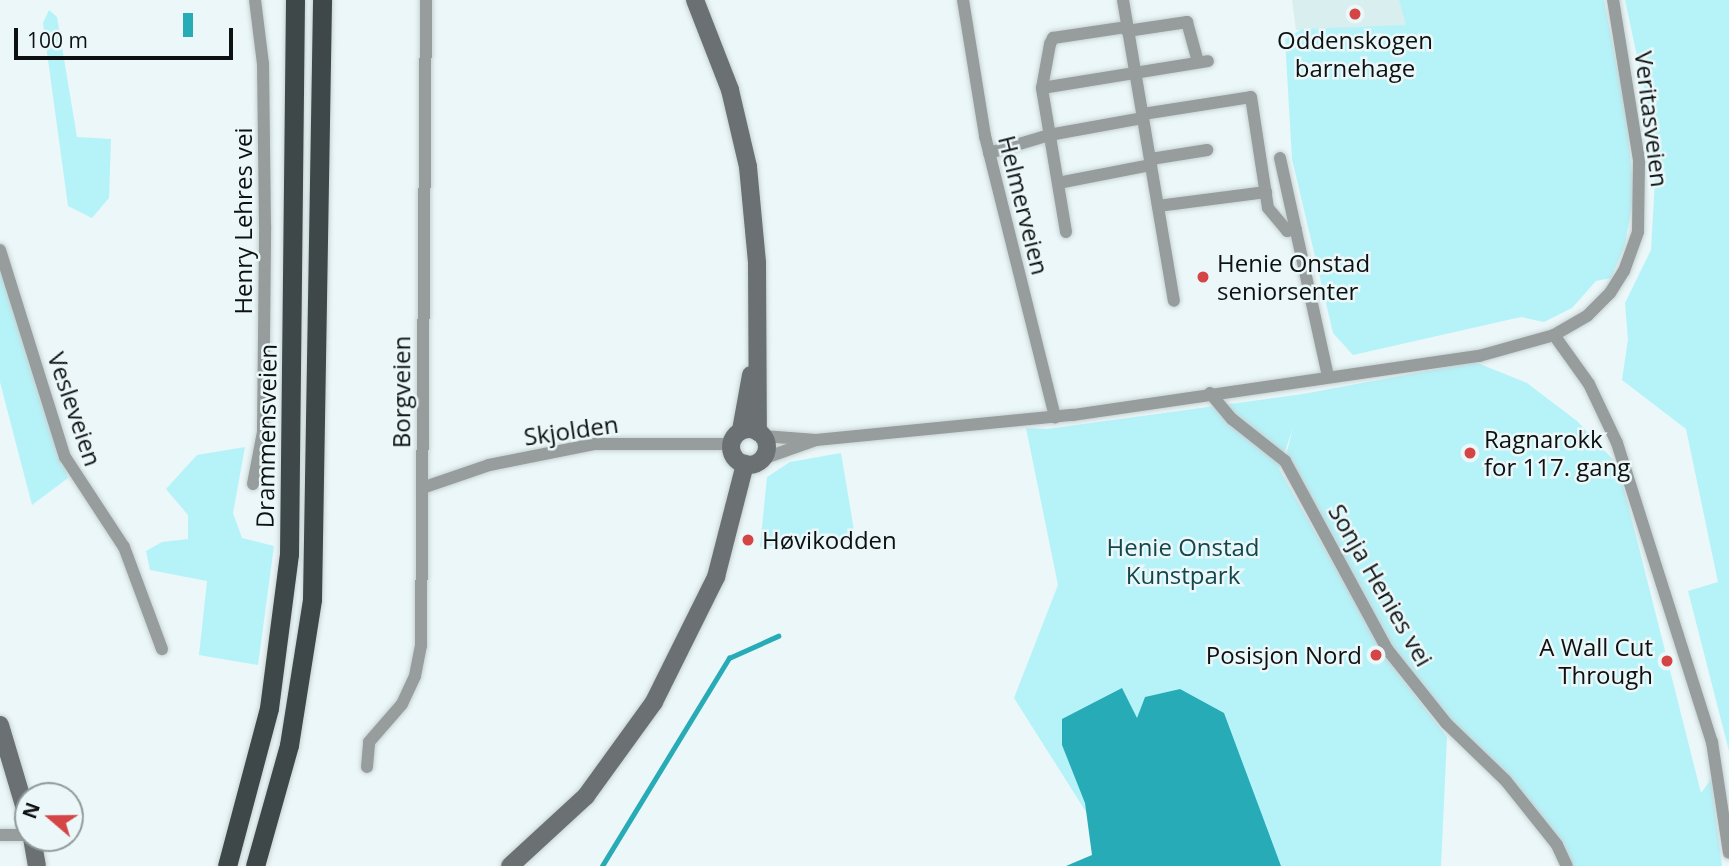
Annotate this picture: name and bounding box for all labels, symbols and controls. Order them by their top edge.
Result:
marker: Oddenskogen barnehage [1347,6,1363,22]
scale bar [18,14,236,58]
text: 100 m [27,26,88,54]
place label: Oddenskogen barnehage [1277,26,1433,82]
street label: Veritasveien [1629,49,1675,189]
street label: Henry Lehres vei [229,127,257,315]
street label: Helmerveien [993,132,1055,278]
place label: Henie Onstad seniorsenter [1217,249,1370,305]
marker: Henie Onstad seniorsenter [1195,269,1211,285]
street label: Borgveien [387,336,415,448]
street label: Drammensveien [250,344,282,528]
street label: Vesleveien [42,348,108,470]
street label: Skjolden [522,409,620,451]
place label: Ragnarokk for 117. gang [1484,425,1630,481]
marker: Ragnarokk for 117. gang [1462,445,1478,461]
street label: Sonja Henies vei [1323,499,1439,671]
place label: Høvikodden [762,526,897,554]
marker: Høvikodden [740,532,756,548]
park label: Henie Onstad Kunstpark [1106,533,1260,589]
place label: A Wall Cut Through [1539,633,1653,689]
place label: Posisjon Nord [1206,641,1362,669]
marker: Posisjon Nord [1368,647,1384,663]
marker: A Wall Cut Through [1659,653,1675,669]
north arrow [14,782,84,852]
text: N [16,799,46,822]

